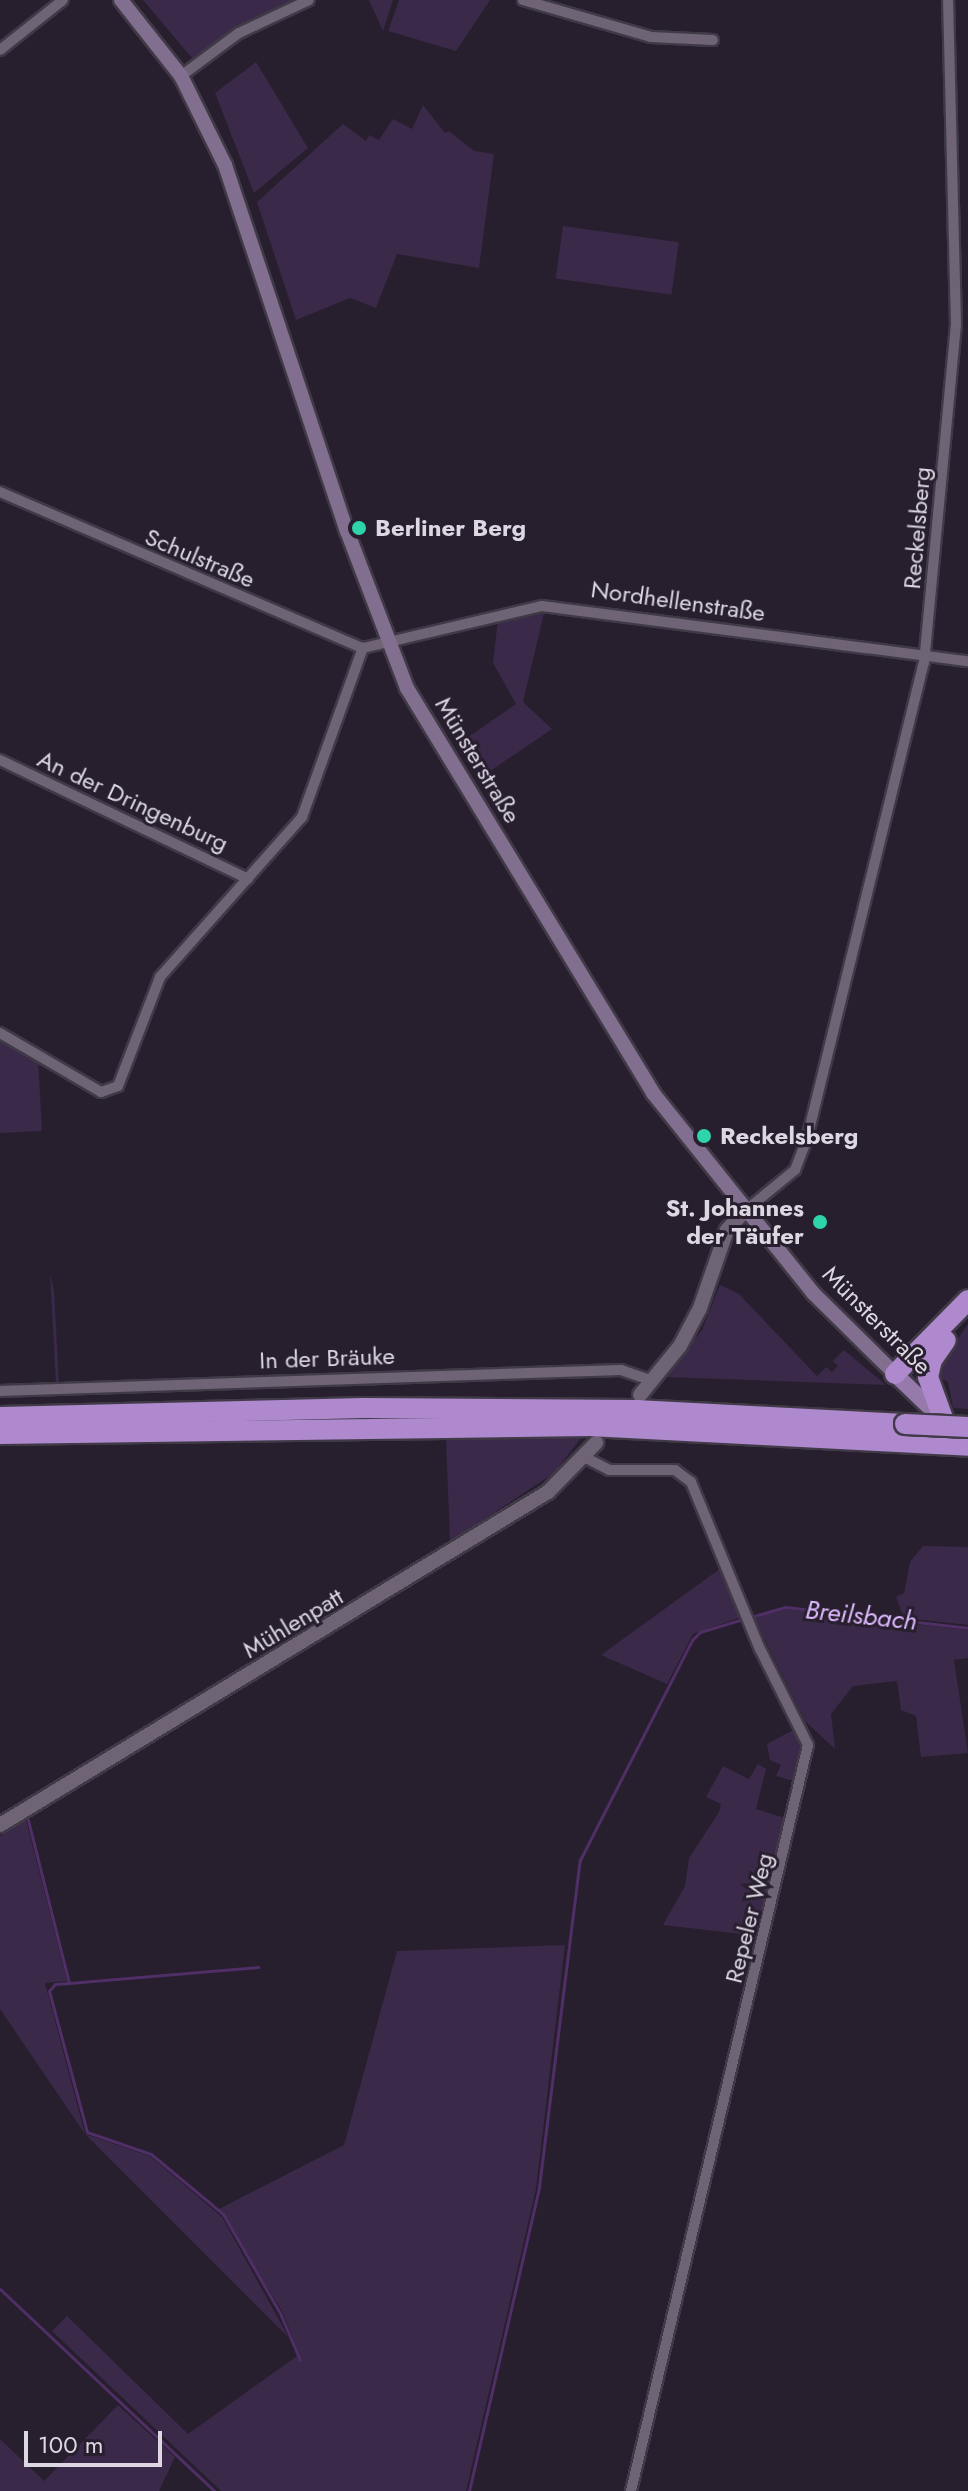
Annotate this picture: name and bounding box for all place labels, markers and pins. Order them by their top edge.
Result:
place label: Berliner Berg [375,514,526,542]
marker: Berliner Berg [350,519,368,537]
place label: Reckelsberg [720,1122,859,1150]
marker: Reckelsberg [695,1127,713,1145]
place label: St. Johannes der Täufer [665,1194,804,1250]
marker: St. Johannes der Täufer [811,1213,829,1231]

